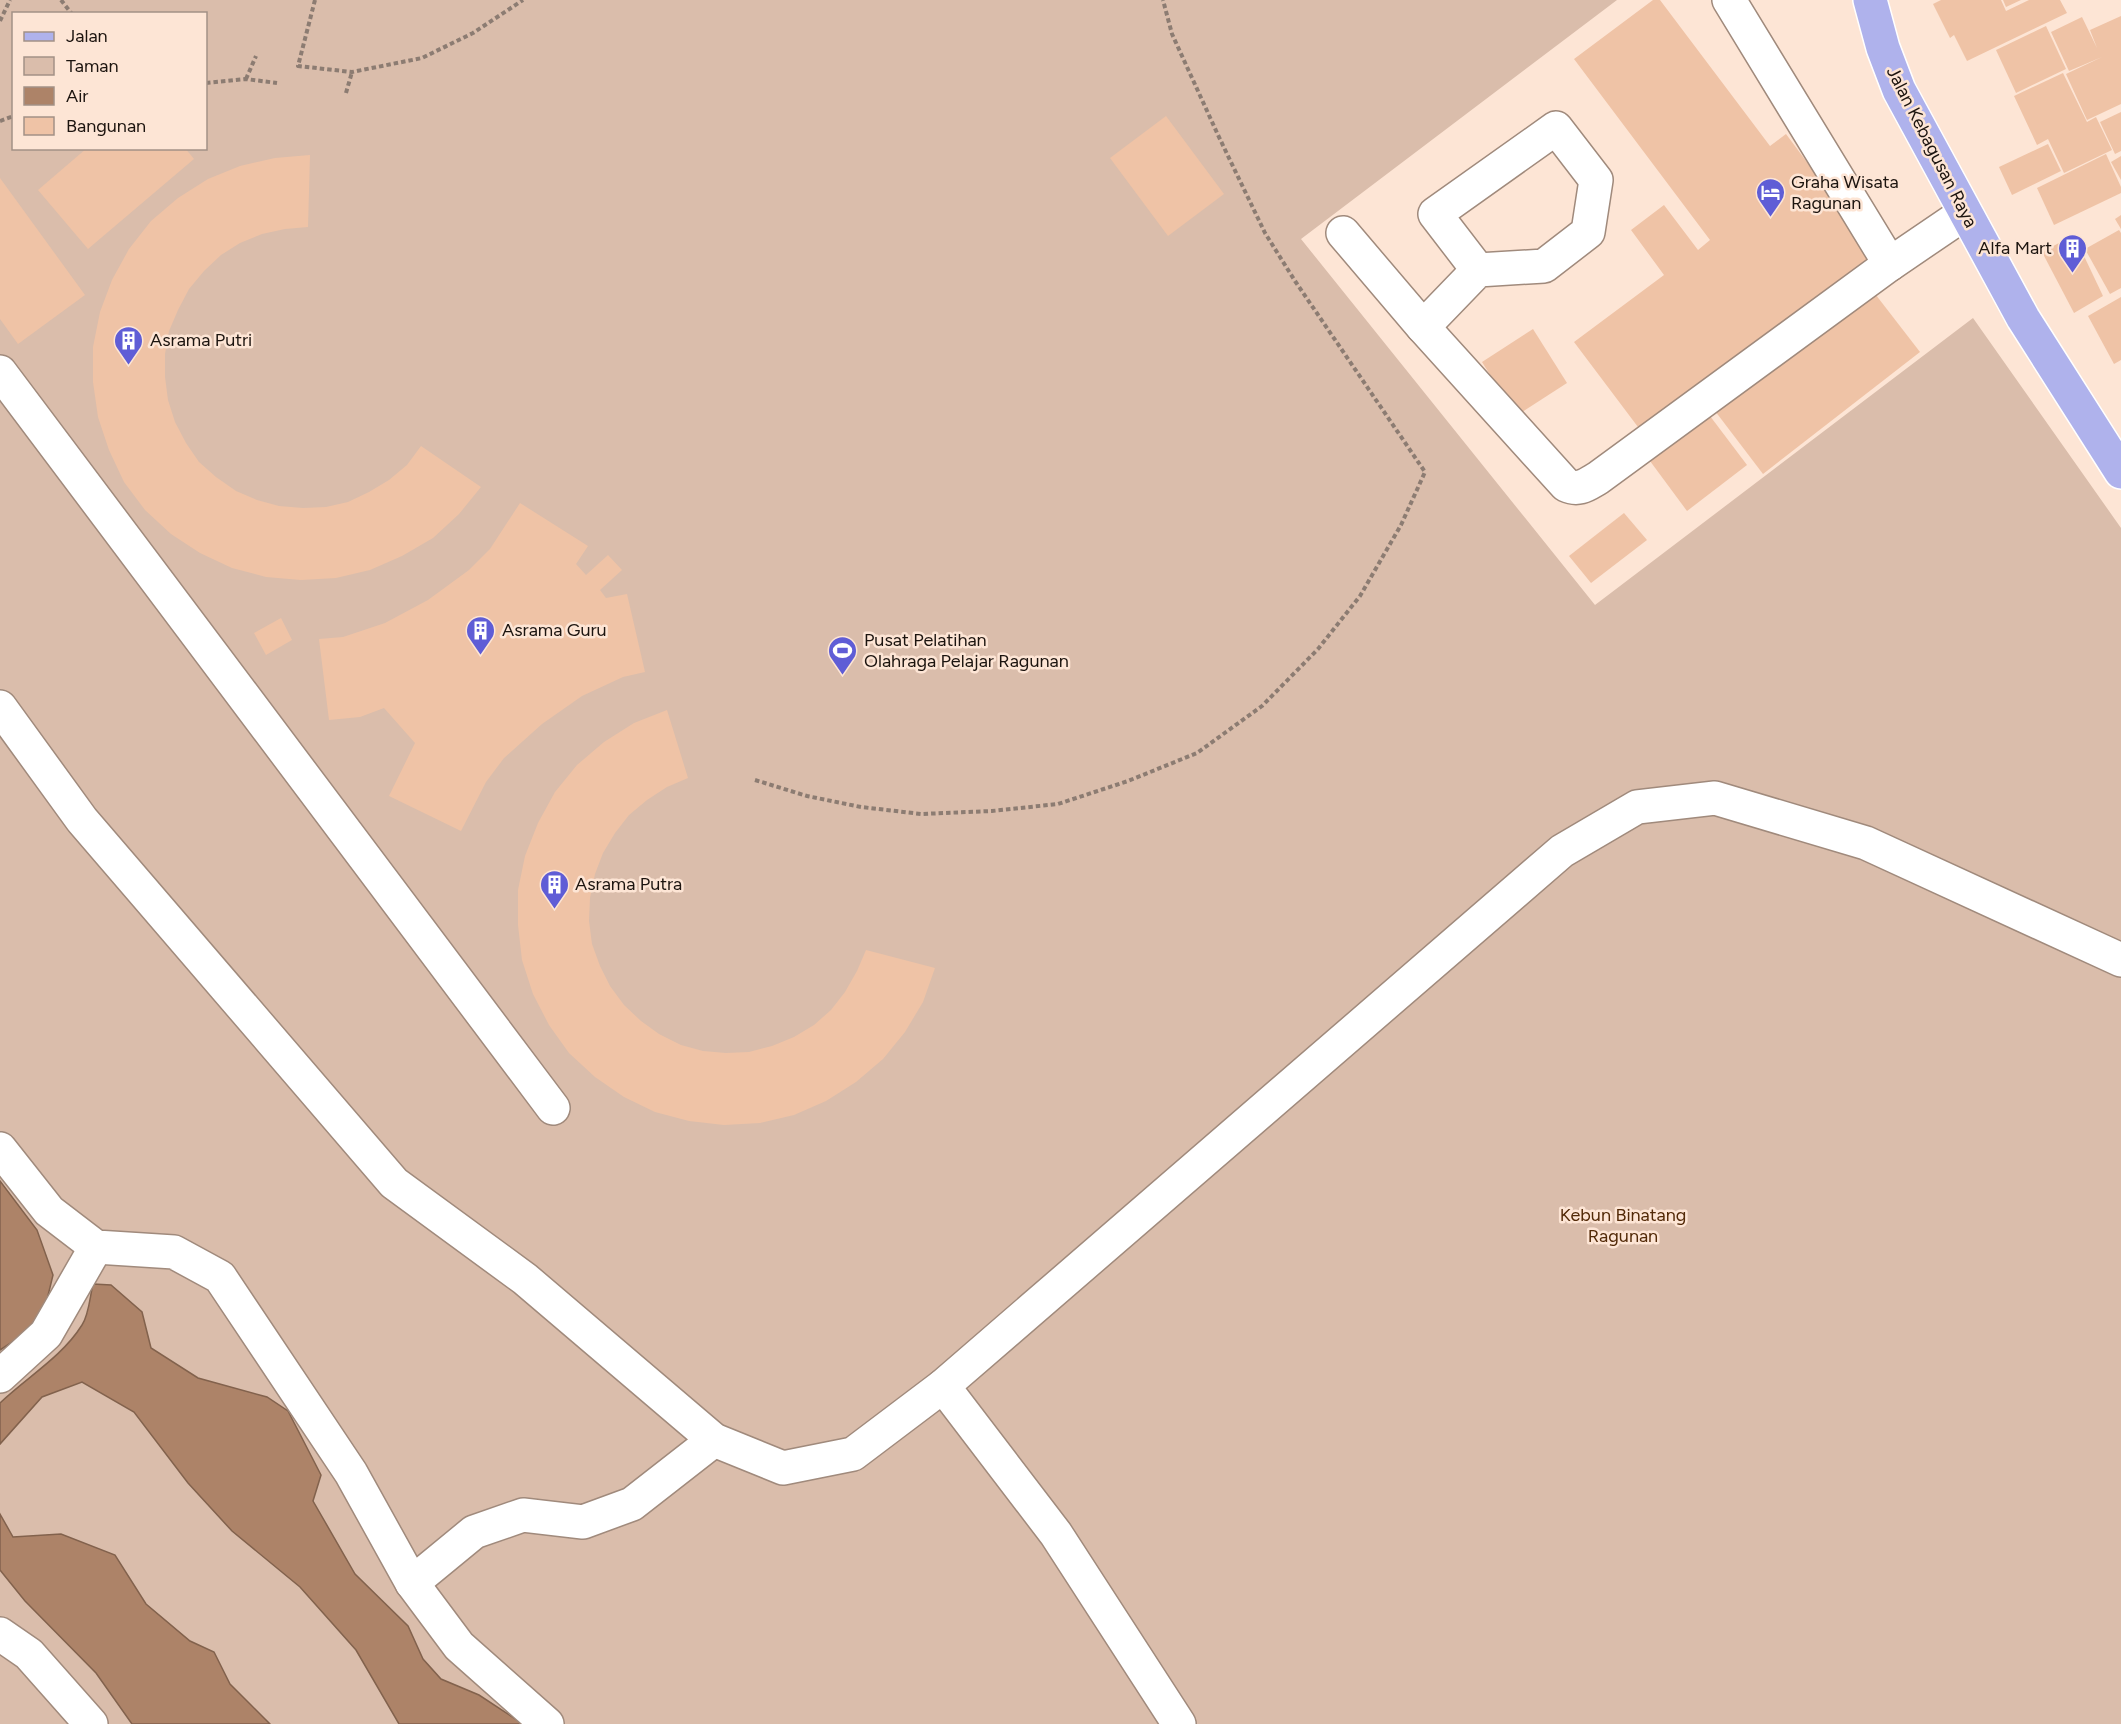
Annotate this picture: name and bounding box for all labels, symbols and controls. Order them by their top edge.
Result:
legend [12,12,207,150]
text: Jalan [66,25,108,47]
text: Taman [66,55,119,77]
street label: Jalan Kebagusan Raya [1882,63,1982,231]
text: Air [66,85,88,107]
text: Bangunan [66,115,146,137]
place label: Graha Wisata Ragunan [1791,171,1899,214]
hotel icon: Graha Wisata Ragunan [1754,176,1786,218]
building icon: Alfa Mart [2057,232,2089,274]
place label: Alfa Mart [1978,237,2052,259]
building icon: Asrama Putri [113,324,145,366]
place label: Asrama Putri [150,329,252,351]
building icon: Asrama Guru [465,614,497,656]
place label: Asrama Guru [502,619,607,641]
place label: Pusat Pelatihan Olahraga Pelajar Ragunan [864,629,1069,672]
sports icon: Pusat Pelatihan Olahraga Pelajar Ragunan [827,634,859,676]
building icon: Asrama Putra [538,868,570,910]
place label: Asrama Putra [575,873,682,895]
park label: Kebun Binatang Ragunan [1560,1204,1686,1247]

